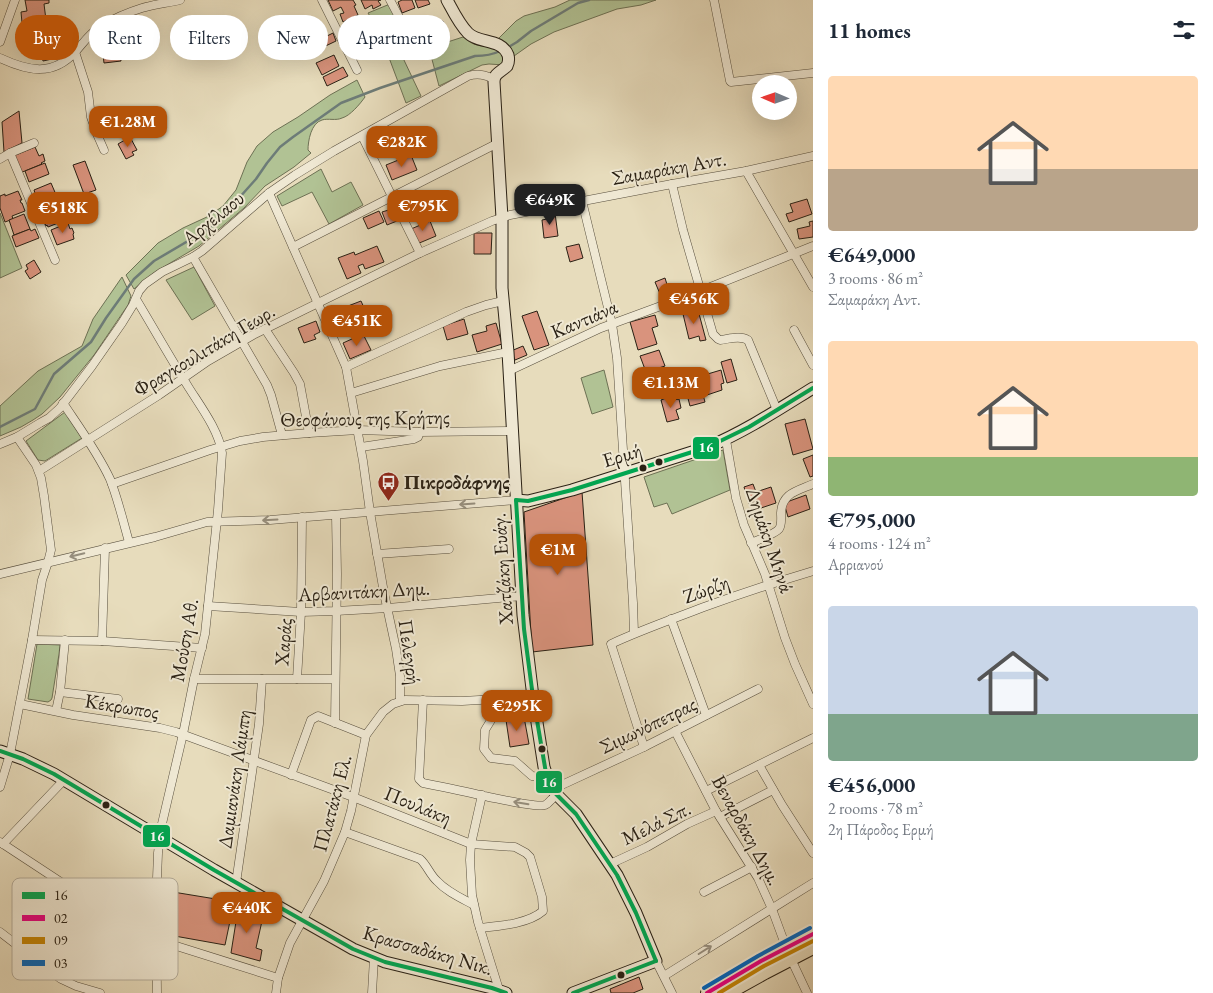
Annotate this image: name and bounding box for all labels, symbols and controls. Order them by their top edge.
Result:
chip: Buy [15,15,79,60]
chip: Rent [89,15,160,60]
chip: Filters [170,15,248,60]
chip: New [258,15,328,60]
chip: Apartment [338,15,450,60]
icon: filters [1170,16,1198,44]
text: 11 homes [828,17,911,44]
north arrow [752,75,798,120]
map controls [752,75,797,120]
pin: €1.28M [87,106,169,148]
icon: home [968,108,1058,198]
text: €1.28M [100,111,156,132]
pin: €282K [367,126,437,168]
text: €282K [377,131,427,152]
street label: Σαμαράκη Αντ. [610,145,728,191]
pin: €649K [515,184,585,226]
street label: Αρχέλαου [176,185,250,252]
text: €649K [525,189,575,210]
pin: €795K [388,190,458,232]
pin: €518K [28,192,98,234]
text: €795K [398,195,448,216]
text: €518K [38,197,88,218]
text: €649,000 [828,241,915,268]
text: 3 rooms · 86 m² [828,268,923,289]
pin: €456K [659,282,729,325]
text: €456K [669,288,719,309]
text: Σαμαράκη Αντ. [828,289,921,310]
street label: Καντιάνα [547,293,622,345]
street label: Φραγκουλιτάκη Γεωρ. [129,298,279,402]
pin: €451K [322,304,392,347]
text: €451K [332,310,382,331]
pin: €1.13M [630,366,712,409]
text: €1.13M [643,372,699,393]
icon: home [968,373,1058,463]
street label: Θεοφάνους της Κρήτης [280,404,450,432]
line badge: 16 [692,436,720,460]
street label: Ερμή [599,437,645,473]
text: 16 [699,438,714,456]
unlabelled marker [654,457,664,467]
unlabelled marker [638,463,648,473]
place label: Πικροδάφνης [404,469,510,495]
bus stop icon: Πικροδάφνης [376,470,400,501]
street label: Δημάκη Μηνά [740,484,800,597]
one-way arrow [459,499,475,509]
text: €795,000 [828,506,915,533]
street label: Χατζάκη Ευάγ. [485,512,519,627]
one-way arrow [263,516,279,525]
text: 4 rooms · 124 m² [828,533,931,554]
pin: €1M [534,534,582,576]
text: €1M [541,539,575,560]
one-way arrow [70,551,86,560]
text: Αρριανού [828,554,884,575]
street label: Ζώρζη [679,569,733,609]
street label: Αρβανιτάκη Δημ. [296,575,431,607]
street label: Μούση Αθ. [164,596,204,684]
street label: Χαράς [268,617,298,668]
street label: Πελεγρή [393,618,427,686]
icon: home [968,638,1058,728]
street label: Κέκρωπος [83,687,161,725]
pin: €295K [482,690,552,732]
street label: Σιμωνόπετρας [595,690,701,760]
text: €295K [492,695,542,716]
street label: Δαμιανάκη Λάμπη [211,708,257,850]
unlabelled marker [537,744,547,754]
street label: Πλατάκη Ελ. [306,751,358,855]
line badge: 16 [535,770,563,794]
street label: Βεναρδάκη Δημ. [706,770,788,890]
text: €456,000 [828,771,915,798]
text: 16 [542,773,557,791]
street label: Πουλάκη [381,780,455,830]
street label: Μελά Σπ. [617,795,695,851]
one-way arrow [513,798,529,808]
text: 2 rooms · 78 m² [828,798,923,819]
unlabelled marker [101,800,111,810]
text: 2η Πάροδος Ερμή [828,819,934,840]
line badge: 16 [142,824,171,848]
text: 16 [150,827,165,845]
legend [12,878,178,980]
text: 16 [54,886,68,904]
pin: €440K [212,892,282,934]
text: €440K [222,897,272,918]
text: 02 [54,909,68,927]
street label: Κρασσαδάκη Νικ. [360,919,496,981]
text: 09 [54,931,68,949]
one-way arrow [698,945,712,956]
text: 03 [54,954,68,972]
unlabelled marker [616,970,626,980]

